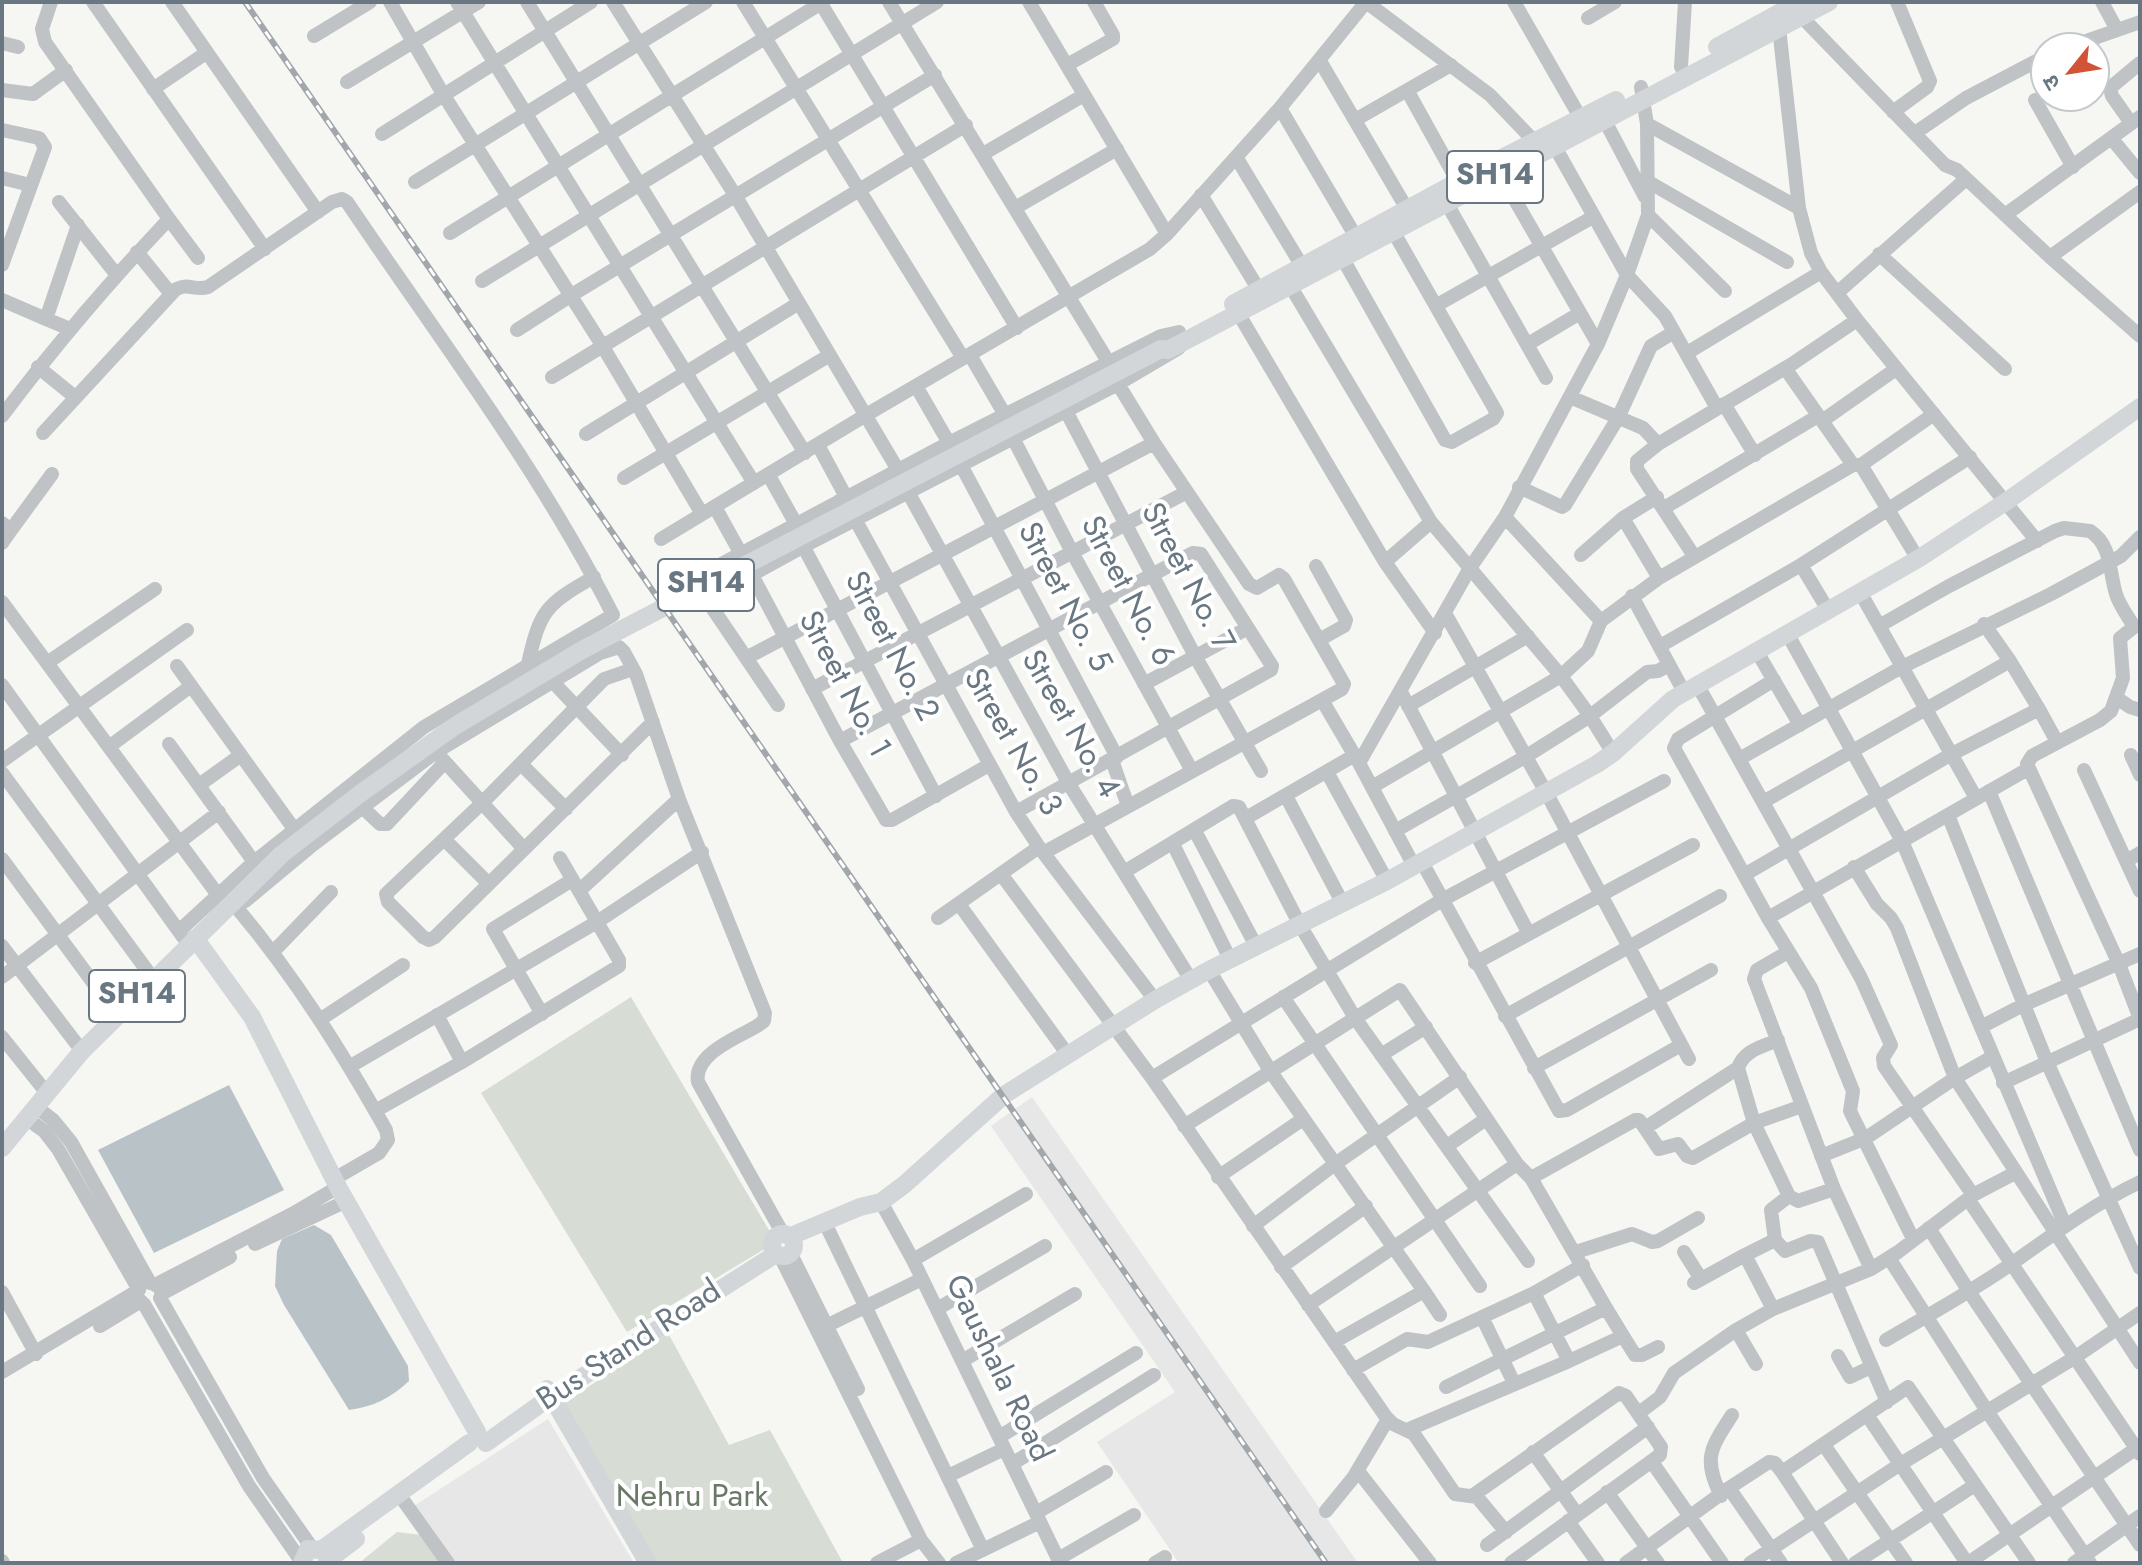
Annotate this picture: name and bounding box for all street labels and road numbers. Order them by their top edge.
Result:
road number: SH14 [1447,151,1543,203]
street label: Street No. 7 [1131,497,1241,659]
street label: Street No. 6 [1070,510,1182,674]
street label: Street No. 5 [1008,517,1118,679]
road number: SH14 [658,559,754,611]
street label: Street No. 2 [835,566,945,728]
street label: Street No. 1 [788,605,898,765]
street label: Street No. 4 [1011,644,1127,806]
street label: Street No. 3 [954,663,1068,823]
road number: SH14 [89,970,185,1022]
street label: Gaushala Road [935,1269,1059,1469]
street label: Bus Stand Road [531,1273,729,1421]

